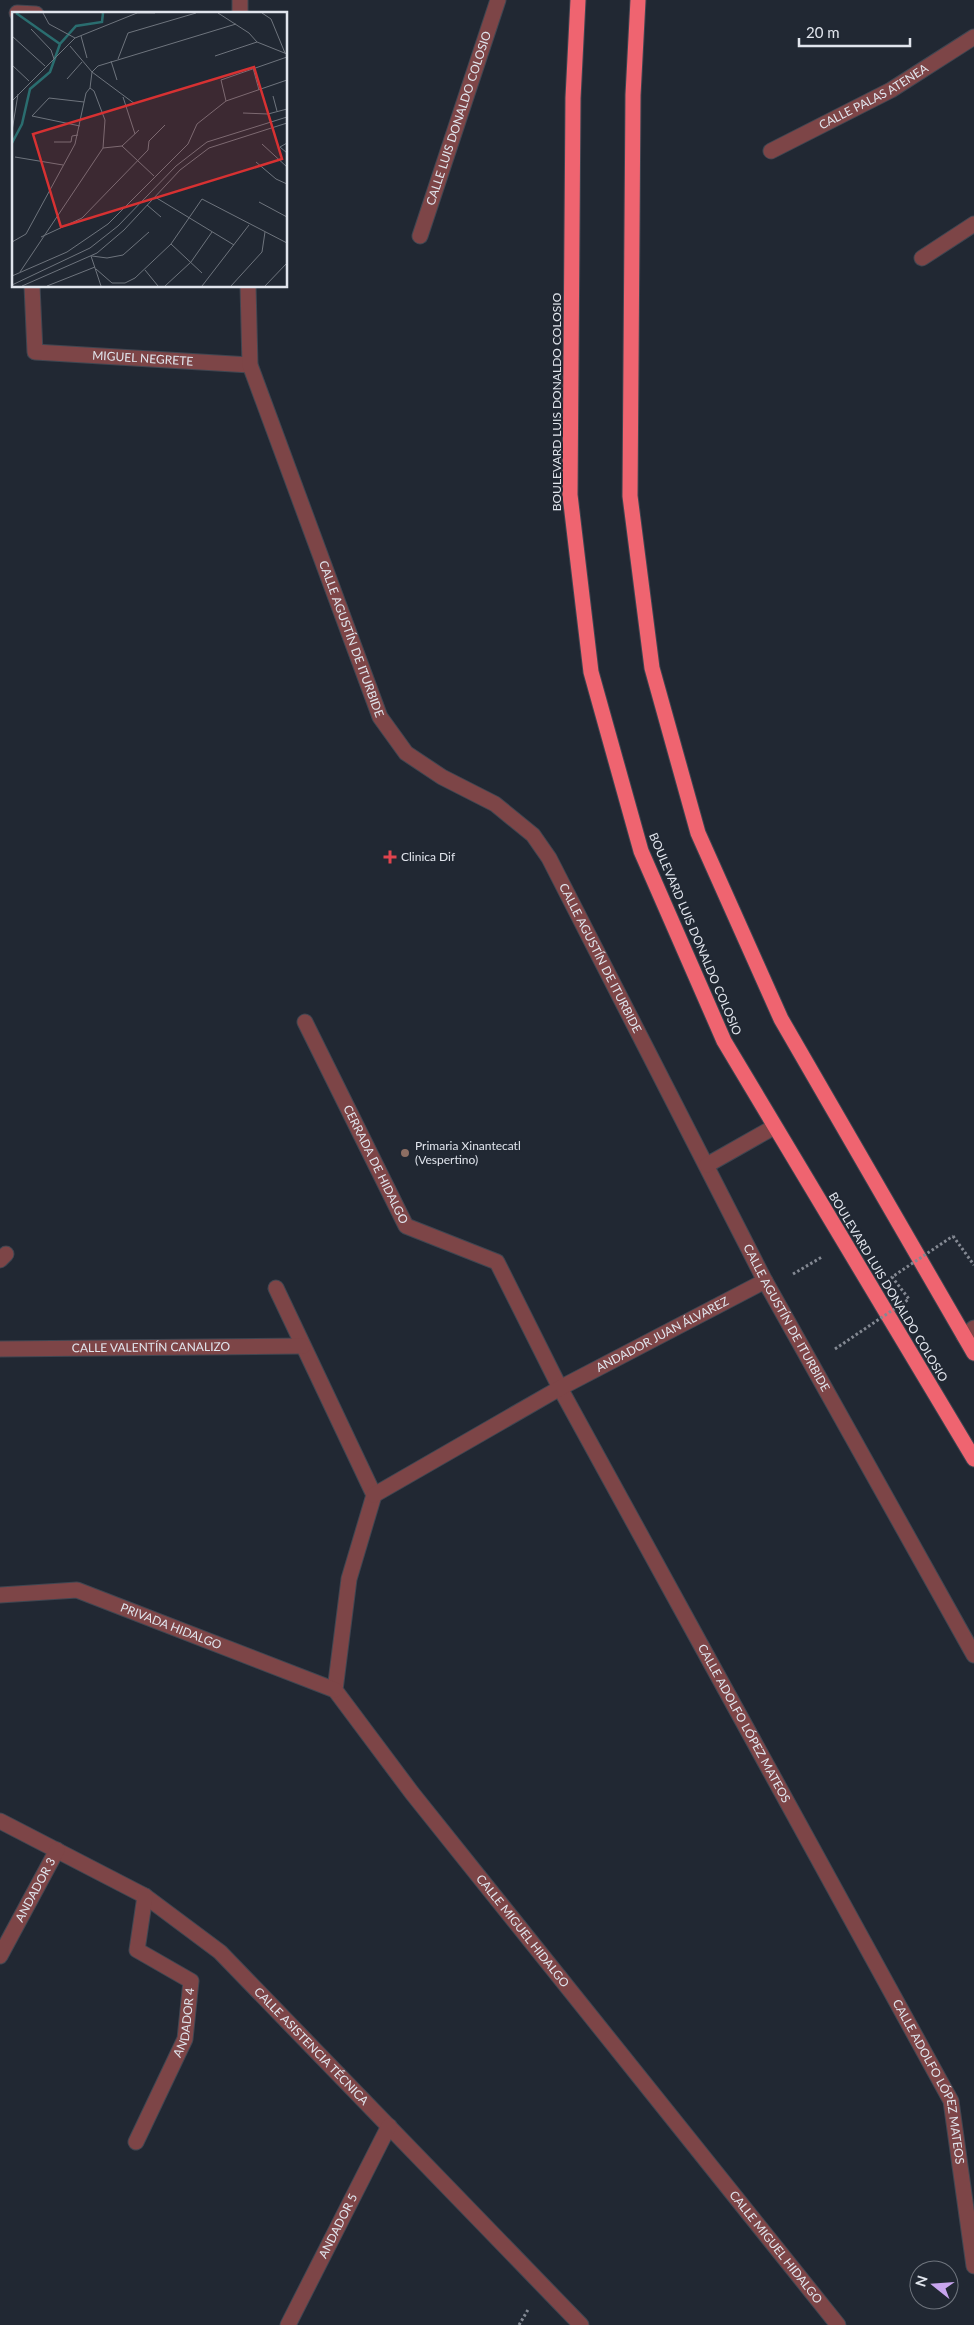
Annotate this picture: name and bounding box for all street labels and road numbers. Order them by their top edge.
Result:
street label: CALLE LUIS DONALDO COLOSIO [423,29,494,207]
street label: CALLE PALAS ATENEA [816,60,931,132]
street label: BOULEVARD LUIS DONALDO COLOSIO [549,292,564,511]
street label: MIGUEL NEGRETE [92,347,194,369]
street label: CALLE AGUSTÍN DE ITURBIDE [316,558,387,719]
street label: BOULEVARD LUIS DONALDO COLOSIO [646,830,745,1038]
street label: CALLE AGUSTÍN DE ITURBIDE [556,881,645,1035]
street label: CERRADA DE HIDALGO [340,1102,412,1227]
street label: BOULEVARD LUIS DONALDO COLOSIO [826,1189,951,1385]
street label: CALLE AGUSTÍN DE ITURBIDE [740,1241,833,1394]
street label: ANDADOR JUAN ÁLVAREZ [593,1293,731,1375]
street label: CALLE VALENTÍN CANALIZO [72,1339,231,1355]
street label: PRIVADA HIDALGO [119,1600,224,1652]
street label: CALLE ADOLFO LÓPEZ MATEOS [695,1641,794,1805]
street label: ANDADOR 3 [12,1855,58,1924]
street label: CALLE MIGUEL HIDALGO [473,1871,573,1990]
street label: CALLE ASISTENCIA TÉCNICA [251,1984,373,2109]
street label: ANDADOR 4 [169,1987,197,2060]
street label: CALLE ADOLFO LÓPEZ MATEOS [890,1996,968,2165]
street label: CALLE MIGUEL HIDALGO [726,2187,826,2307]
street label: ANDADOR 5 [315,2191,360,2261]

